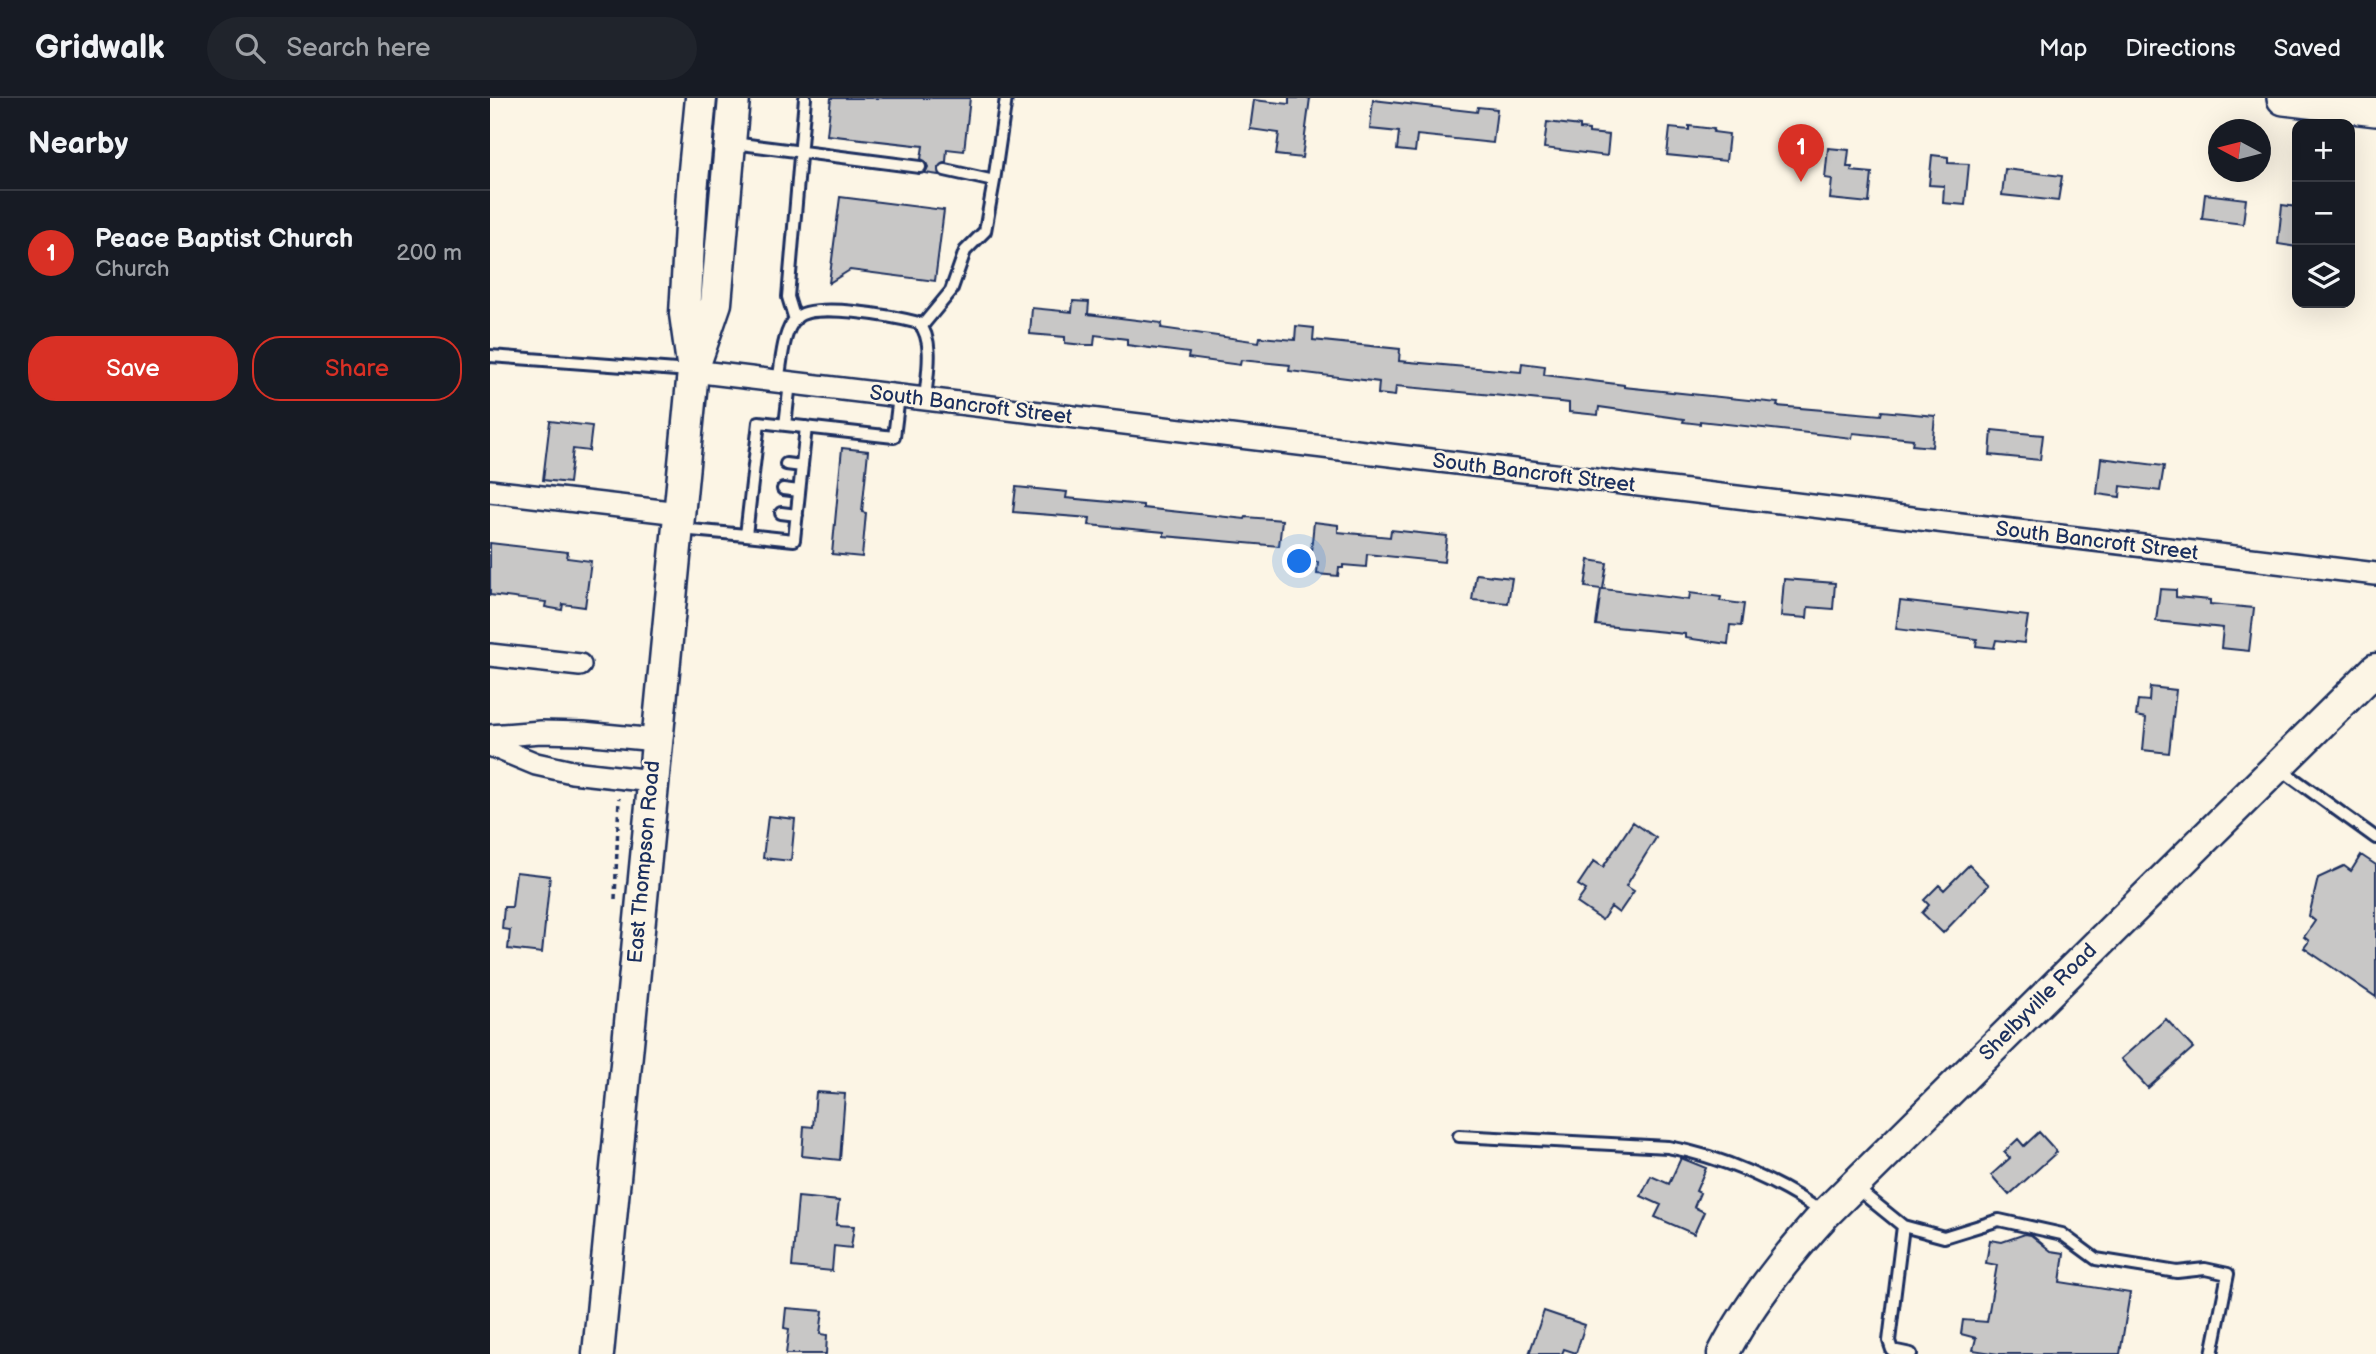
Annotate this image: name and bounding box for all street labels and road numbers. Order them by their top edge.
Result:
street label: South Bancroft Street [868,380,1074,430]
street label: South Bancroft Street [1431,448,1637,498]
street label: South Bancroft Street [1994,516,2200,566]
street label: East Thompson Road [623,760,665,964]
street label: Shelbyville Road [1974,938,2102,1066]

